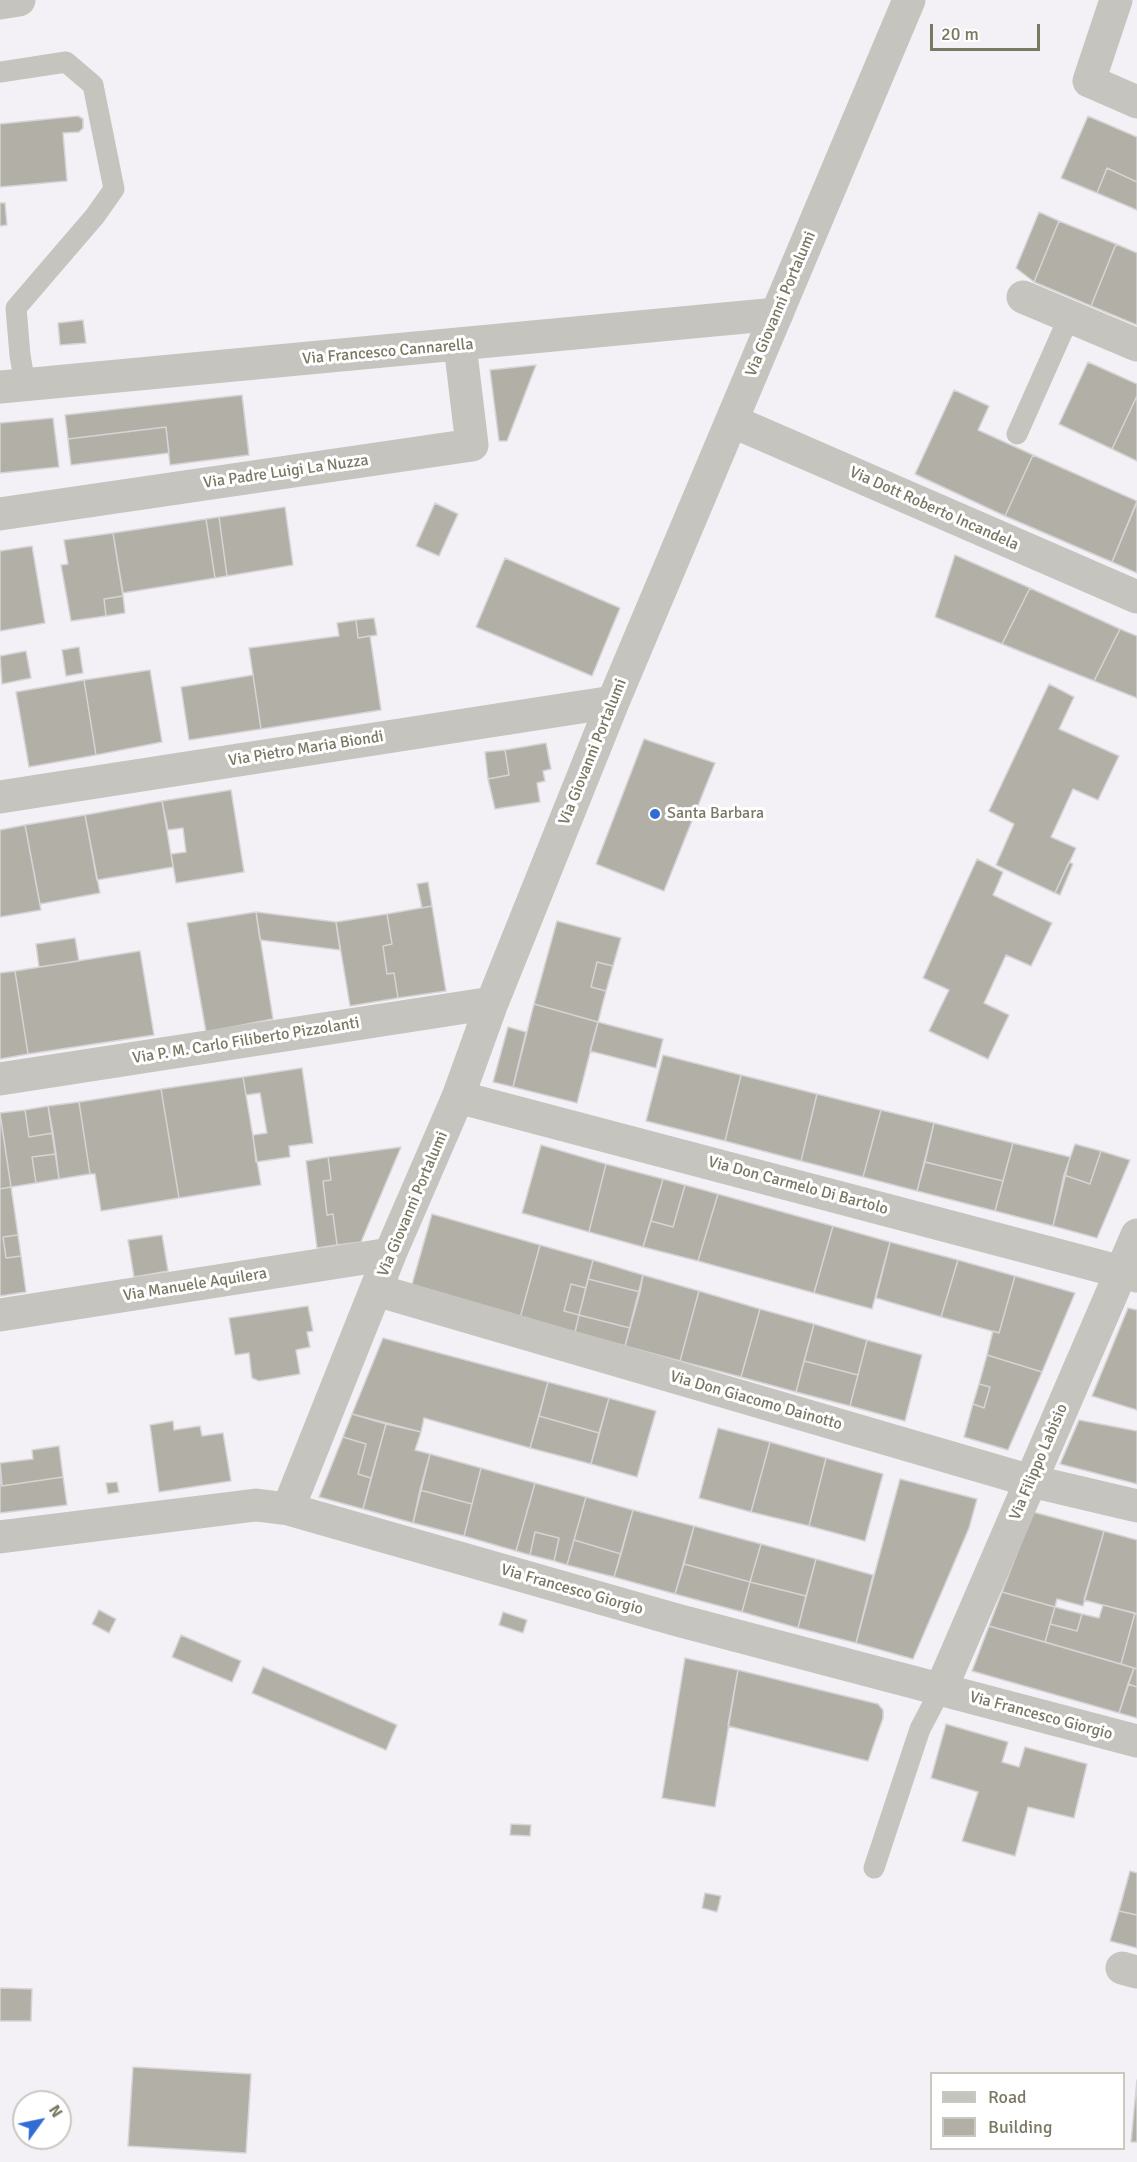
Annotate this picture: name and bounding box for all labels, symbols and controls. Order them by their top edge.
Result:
scale bar [933,12,1042,50]
text: 20 m [941,23,979,45]
street label: Via Giovanni Portalumi [742,229,820,379]
street label: Via Francesco Cannarella [302,335,474,369]
street label: Via Padre Luigi La Nuzza [202,451,370,493]
street label: Via Dott Roberto Incandela [846,463,1022,555]
street label: Via Giovanni Portalumi [555,676,631,828]
street label: Via Pietro Maria Biondi [227,727,385,771]
place label: Santa Barbara [667,804,764,824]
marker: Santa Barbara [648,807,662,821]
street label: Via P. M. Carlo Filiberto Pizzolanti [131,1014,361,1068]
street label: Via Giovanni Portalumi [374,1129,452,1279]
street label: Via Don Carmelo Di Bartolo [706,1153,890,1219]
street label: Via Manuele Aquilera [122,1264,268,1306]
street label: Via Don Giacomo Dainotto [668,1367,844,1435]
street label: Via Filippo Labisio [1006,1401,1072,1523]
street label: Via Francesco Giorgio [499,1560,645,1620]
street label: Via Francesco Giorgio [967,1688,1115,1744]
legend [930,2072,1125,2150]
text: Road [988,2086,1027,2108]
north arrow [12,2090,72,2150]
text: N [44,2101,67,2121]
text: Building [988,2116,1052,2138]

